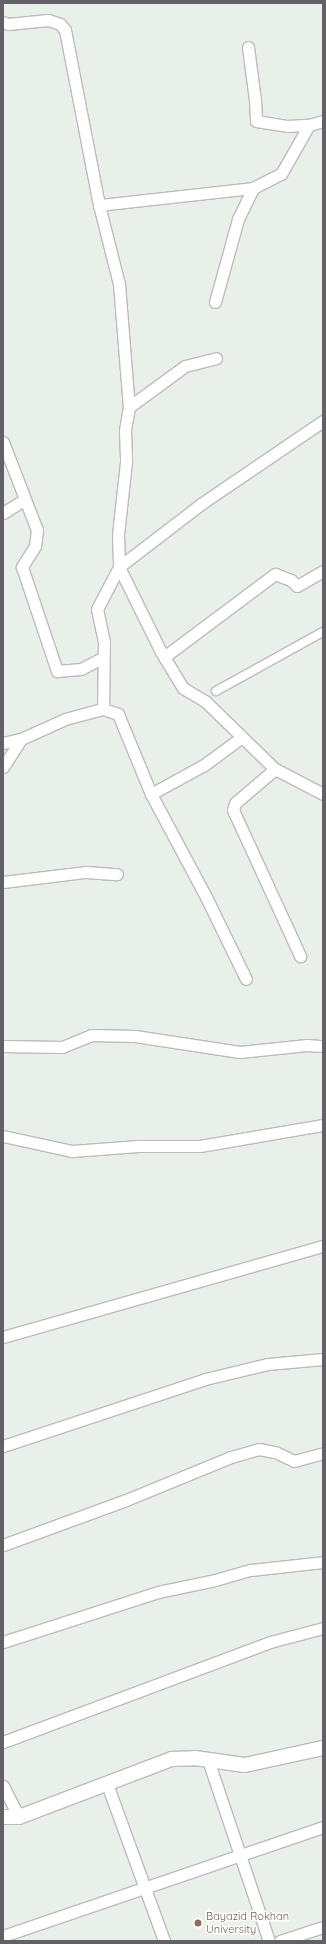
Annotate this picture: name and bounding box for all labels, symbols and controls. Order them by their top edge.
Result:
place label: Bayazid Rokhan University [206,1910,289,1936]
marker: Bayazid Rokhan University [193,1918,203,1928]

